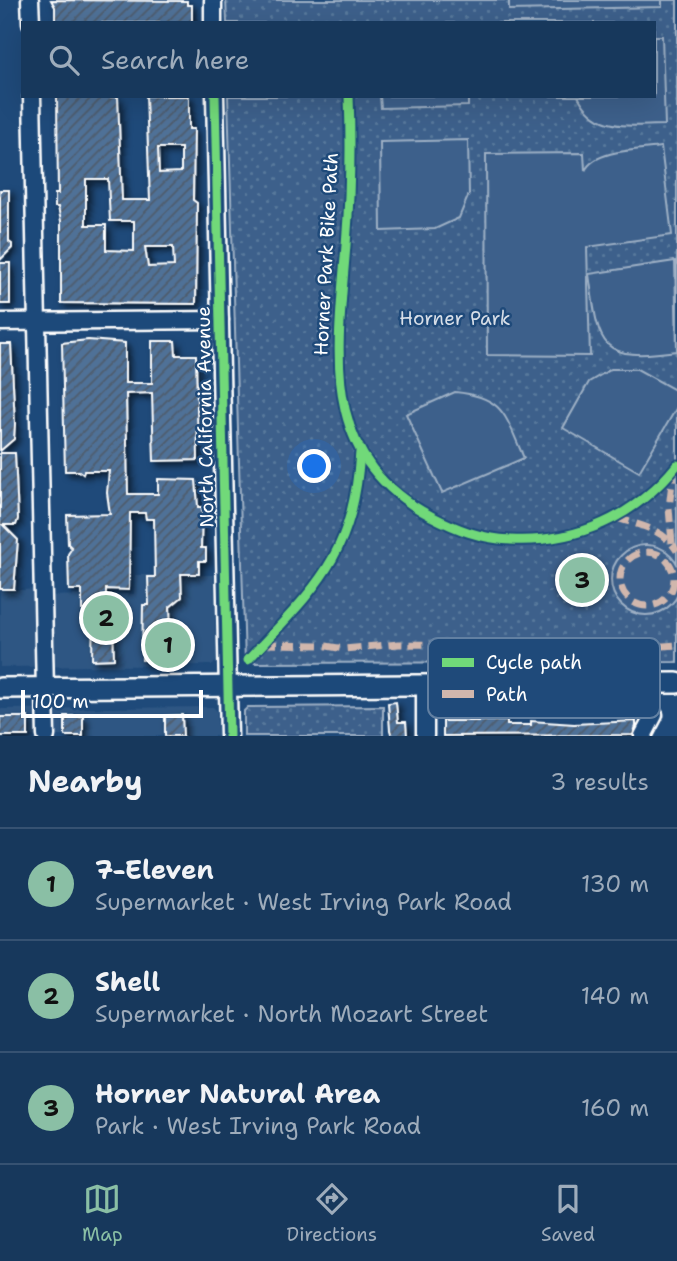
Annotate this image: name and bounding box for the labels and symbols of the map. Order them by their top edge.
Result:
street label: Horner Park Bike Path [308,152,344,356]
street label: North California Avenue [191,306,219,528]
park label: Horner Park [399,306,511,331]
your location [297,449,331,483]
pin: 3 [559,554,605,606]
pin: 2 [83,592,129,644]
pin: 1 [145,619,191,671]
legend [428,638,660,718]
text: Cycle path [486,650,582,675]
text: Path [486,682,528,707]
scale bar [21,687,203,719]

